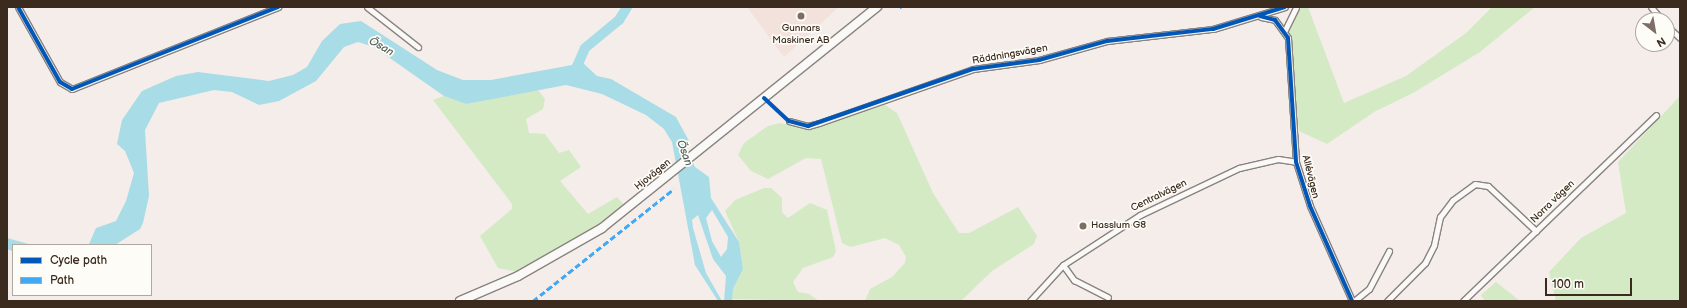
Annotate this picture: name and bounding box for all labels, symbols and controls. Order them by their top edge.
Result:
marker: Gunnars Maskiner AB [796,11,806,21]
north arrow [1635,12,1675,52]
place label: Gunnars Maskiner AB [772,22,830,46]
text: N [1654,34,1668,50]
water label: Ösan [366,35,396,59]
street label: Räddningsvägen [971,42,1049,68]
water label: Ösan [673,138,695,168]
street label: Allévägen [1299,154,1321,200]
street label: Hjovägen [633,157,673,193]
street label: Centralvägen [1129,177,1189,215]
street label: Norra vägen [1529,178,1577,226]
place label: Hasslum G8 [1091,220,1146,232]
marker: Hasslum G8 [1078,221,1088,231]
legend [12,244,152,296]
text: Cycle path [50,253,107,268]
scale bar [1547,270,1634,296]
text: Path [50,273,74,288]
text: 100 m [1552,277,1584,292]

